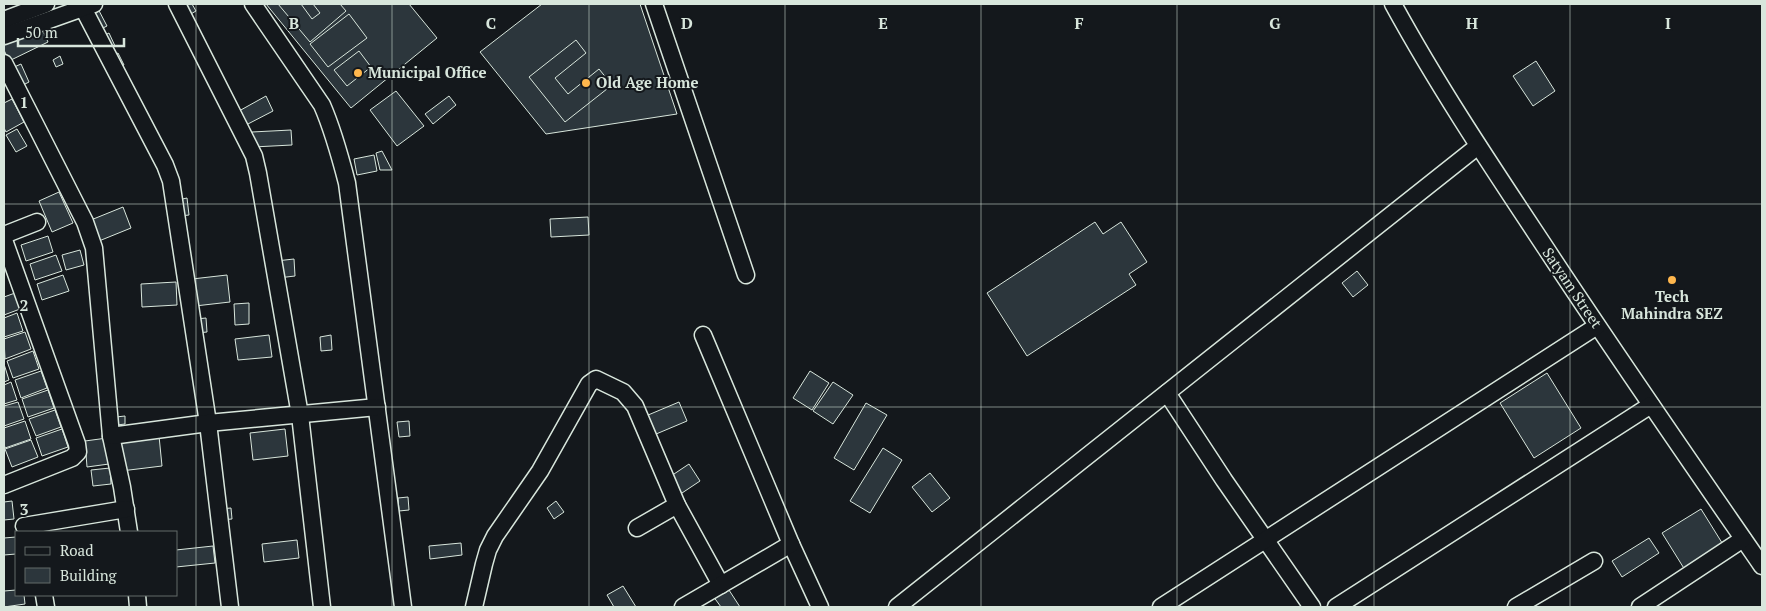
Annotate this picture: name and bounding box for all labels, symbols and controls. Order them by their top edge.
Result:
text: B [289,12,299,34]
text: C [486,12,496,34]
text: D [681,12,693,34]
text: E [878,12,888,34]
text: F [1074,12,1084,34]
text: G [1269,12,1281,34]
text: H [1466,12,1478,34]
text: I [1665,12,1671,34]
scale bar [18,15,124,47]
text: 50 m [25,22,58,42]
place label: Municipal Office [368,62,487,82]
marker: Municipal Office [352,67,364,79]
place label: Old Age Home [596,72,699,92]
marker: Old Age Home [580,77,592,89]
text: 1 [19,91,29,113]
street label: Satyam Street [1539,243,1607,332]
marker: Tech Mahindra SEZ [1666,274,1678,286]
place label: Tech Mahindra SEZ [1621,286,1723,323]
text: 2 [19,294,29,316]
text: 3 [19,498,29,520]
legend [15,531,178,596]
text: Road [60,540,93,560]
text: Building [60,565,118,585]

